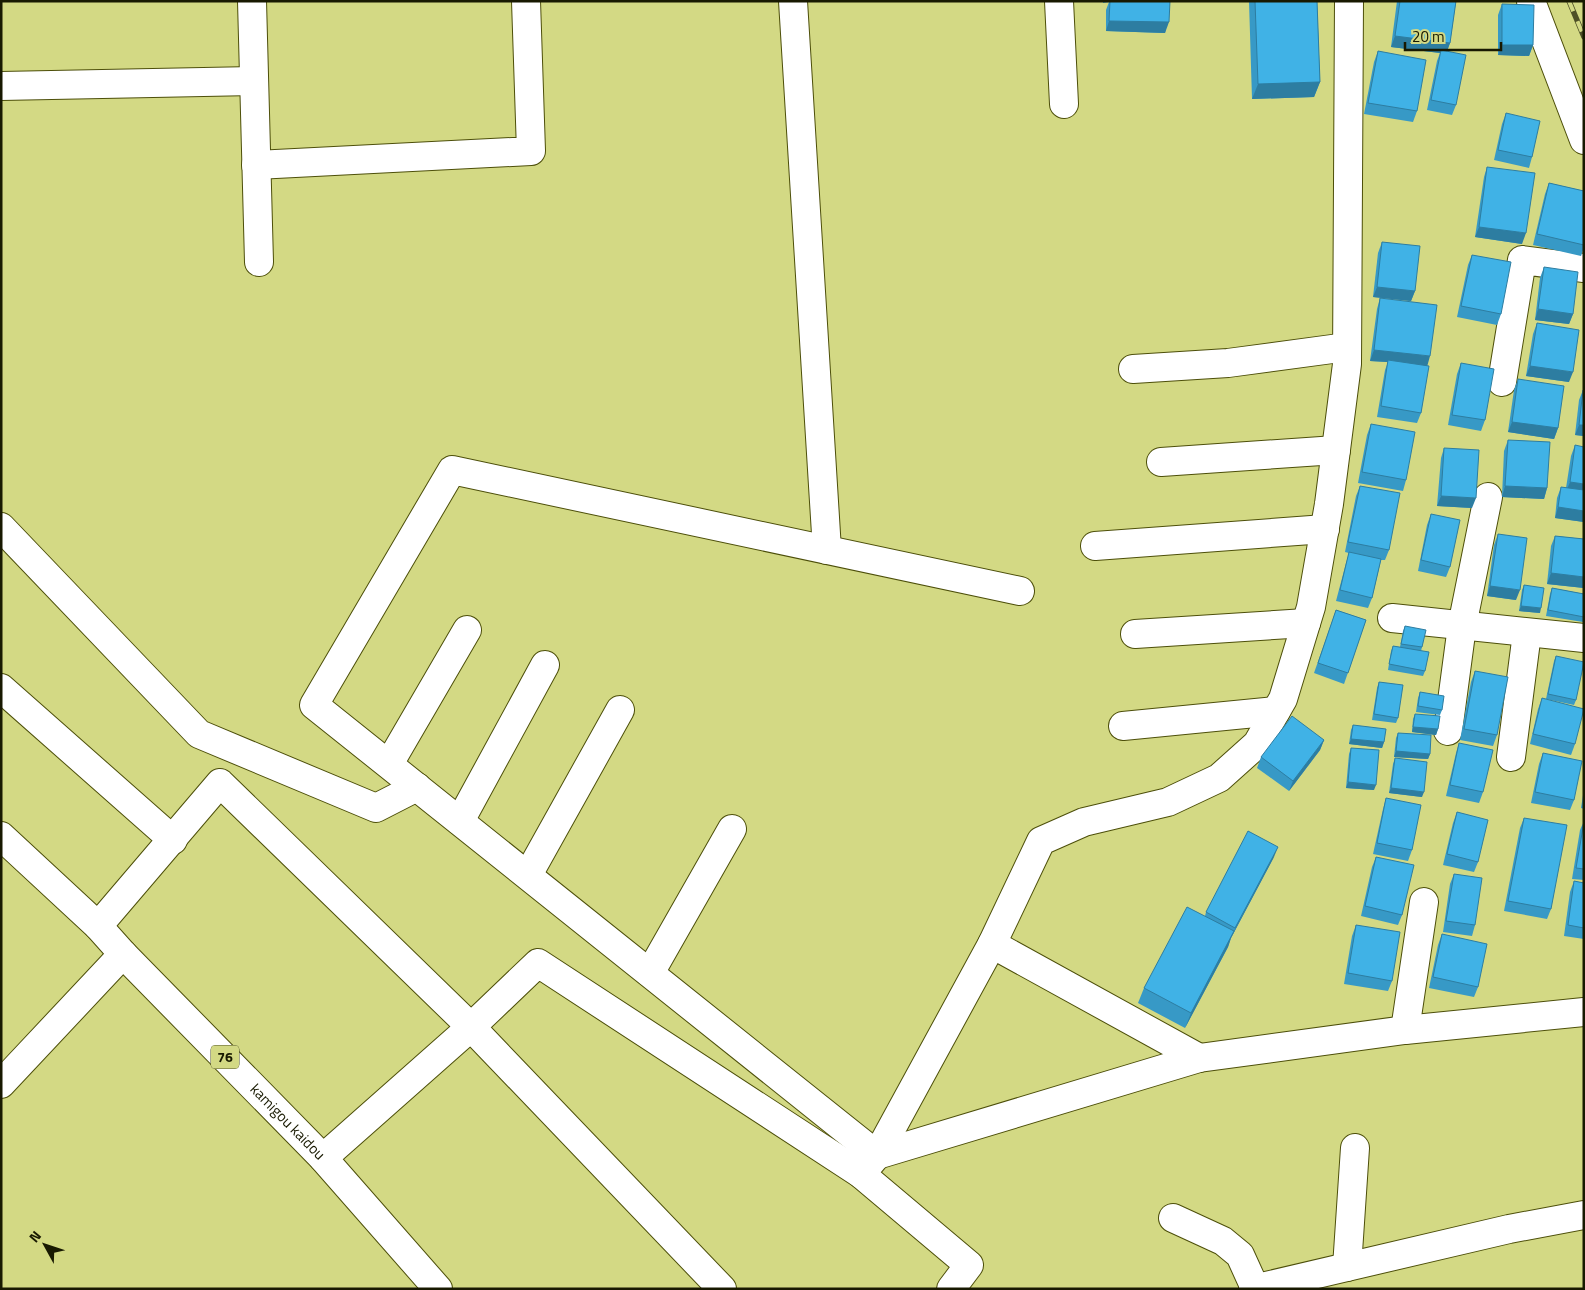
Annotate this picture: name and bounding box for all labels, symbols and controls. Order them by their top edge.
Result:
scale bar [1405,20,1501,52]
text: 20 m [1412,25,1445,48]
road number: 76 [211,1046,239,1068]
street label: kamigou kaidou [245,1078,331,1165]
north arrow [20,1220,70,1270]
text: N [23,1226,46,1247]

